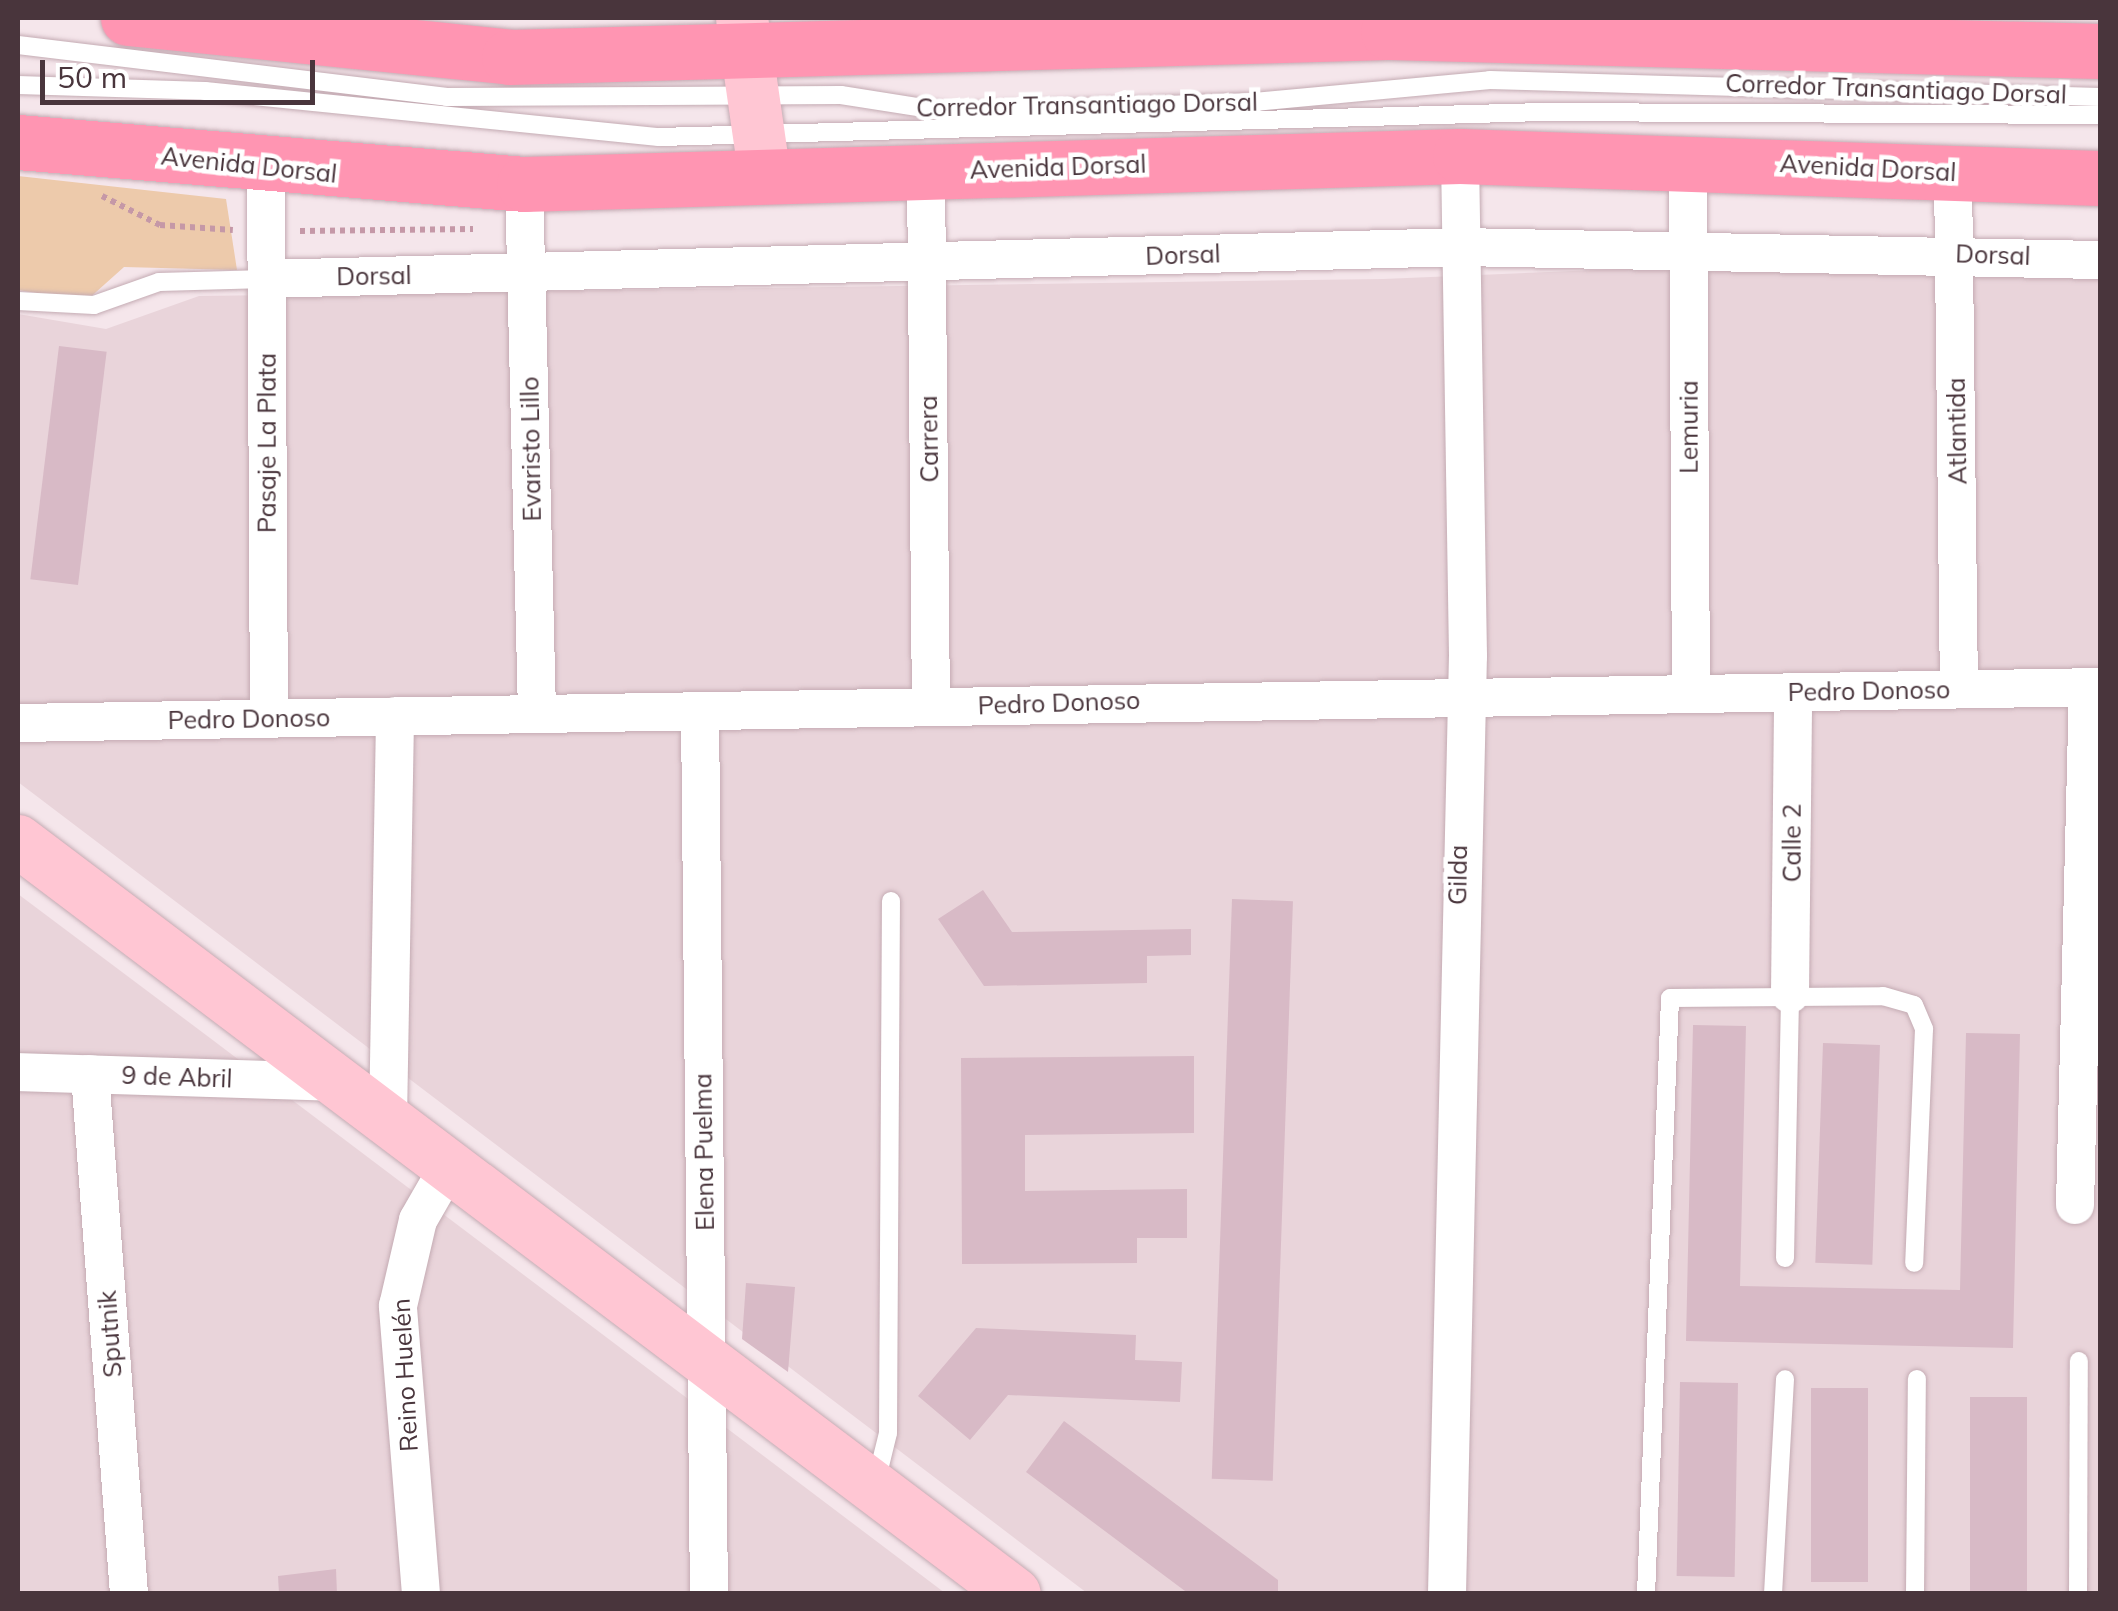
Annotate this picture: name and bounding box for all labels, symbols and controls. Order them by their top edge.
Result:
scale bar [45,40,320,102]
text: 50 m [57,58,127,96]
street label: Corredor Transantiago Dorsal [1725,68,2067,110]
street label: Corredor Transantiago Dorsal [916,87,1258,123]
street label: Avenida Dorsal [160,141,338,189]
street label: Avenida Dorsal [1779,148,1957,188]
street label: Avenida Dorsal [969,149,1147,185]
street label: Dorsal [1145,239,1221,271]
street label: Dorsal [1955,239,2031,271]
street label: Dorsal [336,260,412,292]
street label: Pasaje La Plata [252,353,282,533]
street label: Evaristo Lillo [515,376,547,522]
street label: Atlantida [1941,377,1973,485]
street label: Lemuria [1674,380,1704,474]
street label: Carrera [913,395,945,483]
street label: Pedro Donoso [1787,675,1951,707]
street label: Pedro Donoso [977,685,1141,721]
street label: Pedro Donoso [167,703,331,735]
street label: Calle 2 [1777,804,1807,882]
street label: Gilda [1442,845,1474,905]
street label: 9 de Abril [121,1060,233,1094]
street label: Elena Puelma [688,1073,720,1231]
street label: Sputnik [92,1289,128,1379]
street label: Reino Huelén [386,1298,424,1452]

